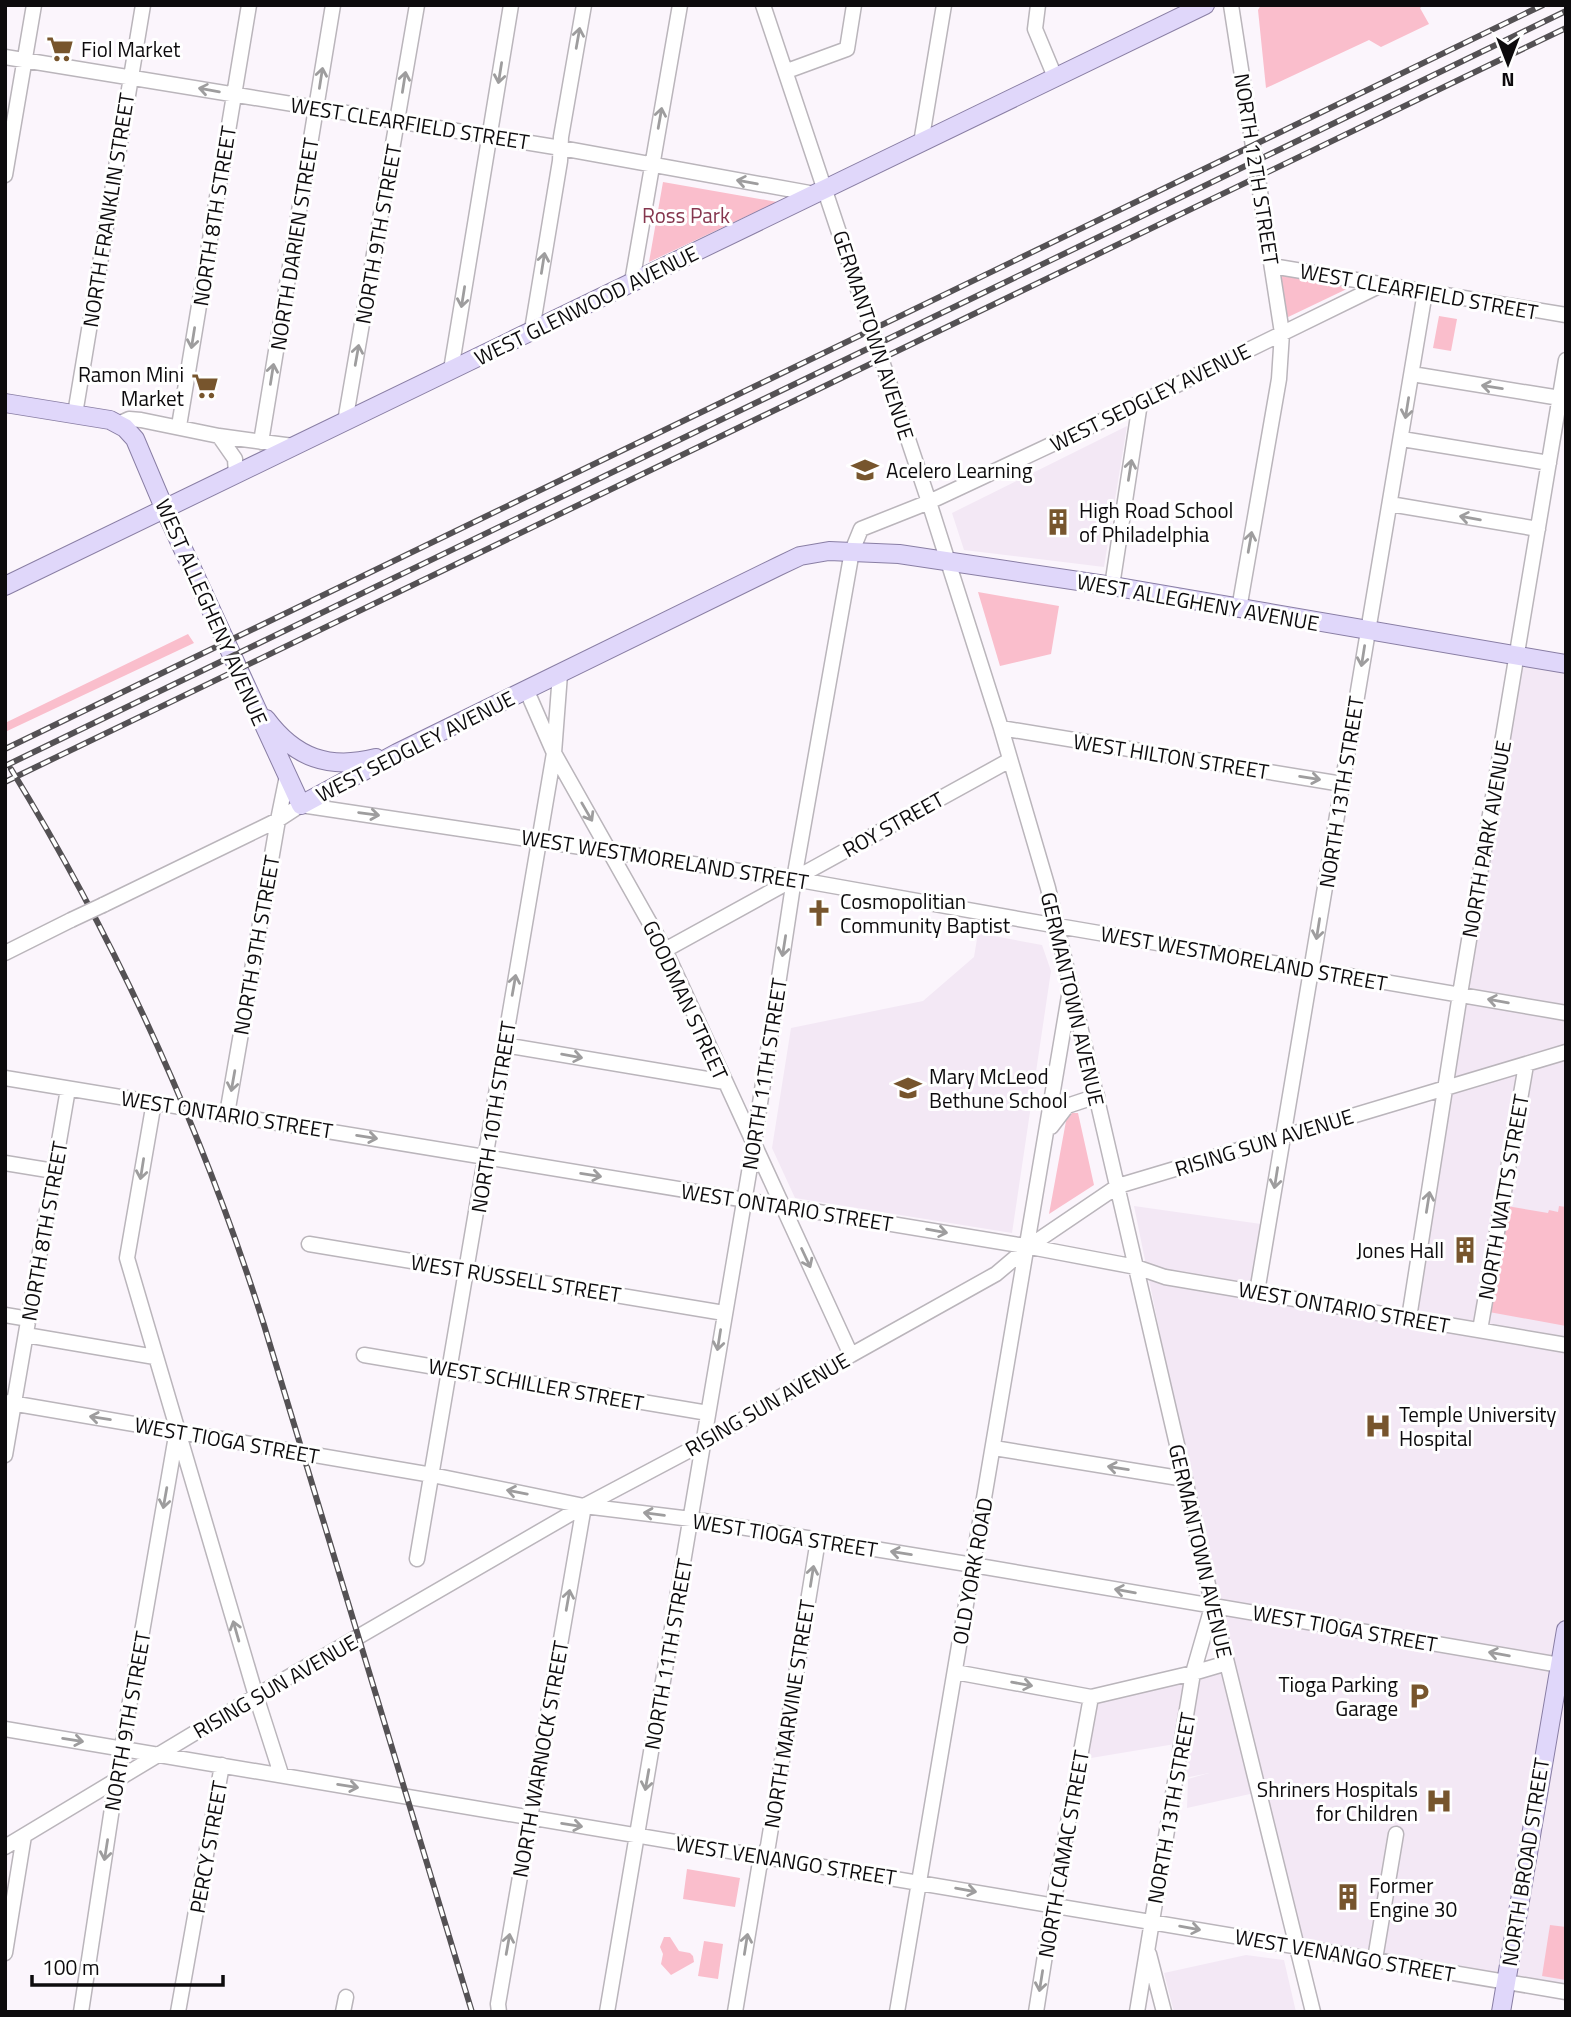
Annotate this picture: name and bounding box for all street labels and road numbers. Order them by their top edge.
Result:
street label: NORTH 12TH STREET [1226,71,1288,267]
street label: WEST CLEARFIELD STREET [288,88,532,158]
street label: NORTH FRANKLIN STREET [74,91,142,329]
street label: NORTH 8TH STREET [184,124,244,308]
street label: NORTH DARIEN STREET [261,136,327,352]
street label: NORTH 9TH STREET [346,142,410,326]
street label: GERMANTOWN AVENUE [825,226,923,444]
street label: WEST GLENWOOD AVENUE [469,237,703,373]
street label: WEST CLEARFIELD STREET [1297,254,1541,328]
street label: WEST SEDGLEY AVENUE [1044,335,1256,459]
street label: WEST ALLEGHENY AVENUE [148,493,276,731]
street label: WEST ALLEGHENY AVENUE [1074,565,1322,639]
street label: WEST SEDGLEY AVENUE [310,682,520,810]
street label: NORTH 13TH STREET [1310,694,1372,890]
street label: WEST HILTON STREET [1071,725,1271,787]
street label: NORTH PARK AVENUE [1453,738,1519,940]
street label: ROY STREET [836,783,950,865]
street label: WEST WESTMORELAND STREET [519,820,811,898]
street label: NORTH 9TH STREET [224,853,288,1037]
street label: GERMANTOWN AVENUE [1033,889,1113,1109]
street label: GOODMAN STREET [635,915,737,1085]
street label: WEST WESTMORELAND STREET [1098,917,1390,999]
street label: NORTH 11TH STREET [733,976,795,1172]
street label: NORTH 10TH STREET [462,1019,524,1215]
street label: WEST ONTARIO STREET [119,1081,335,1147]
street label: NORTH WATTS STREET [1469,1092,1537,1302]
street label: RISING SUN AVENUE [1171,1100,1357,1184]
street label: NORTH 8TH STREET [12,1139,76,1323]
street label: WEST ONTARIO STREET [679,1174,895,1240]
street label: WEST RUSSELL STREET [409,1246,623,1310]
street label: WEST ONTARIO STREET [1236,1273,1452,1341]
street label: RISING SUN AVENUE [679,1344,855,1464]
street label: WEST SCHILLER STREET [426,1349,646,1419]
street label: WEST TIOGA STREET [132,1408,322,1472]
street label: GERMANTOWN AVENUE [1161,1441,1241,1661]
street label: OLD YORK ROAD [943,1495,1001,1647]
street label: WEST TIOGA STREET [690,1505,880,1565]
street label: NORTH 11TH STREET [635,1556,701,1752]
street label: WEST TIOGA STREET [1250,1596,1440,1660]
street label: NORTH MARVINE STREET [755,1597,823,1831]
street label: RISING SUN AVENUE [187,1626,363,1746]
street label: NORTH 9TH STREET [95,1629,159,1813]
street label: NORTH WARNOCK STREET [503,1638,577,1880]
street label: NORTH 13TH STREET [1138,1710,1204,1906]
street label: NORTH CAMAC STREET [1029,1748,1097,1960]
street label: NORTH BROAD STREET [1493,1756,1557,1968]
street label: PERCY STREET [181,1778,235,1916]
street label: WEST VENANGO STREET [673,1827,899,1893]
street label: WEST VENANGO STREET [1232,1920,1458,1990]

